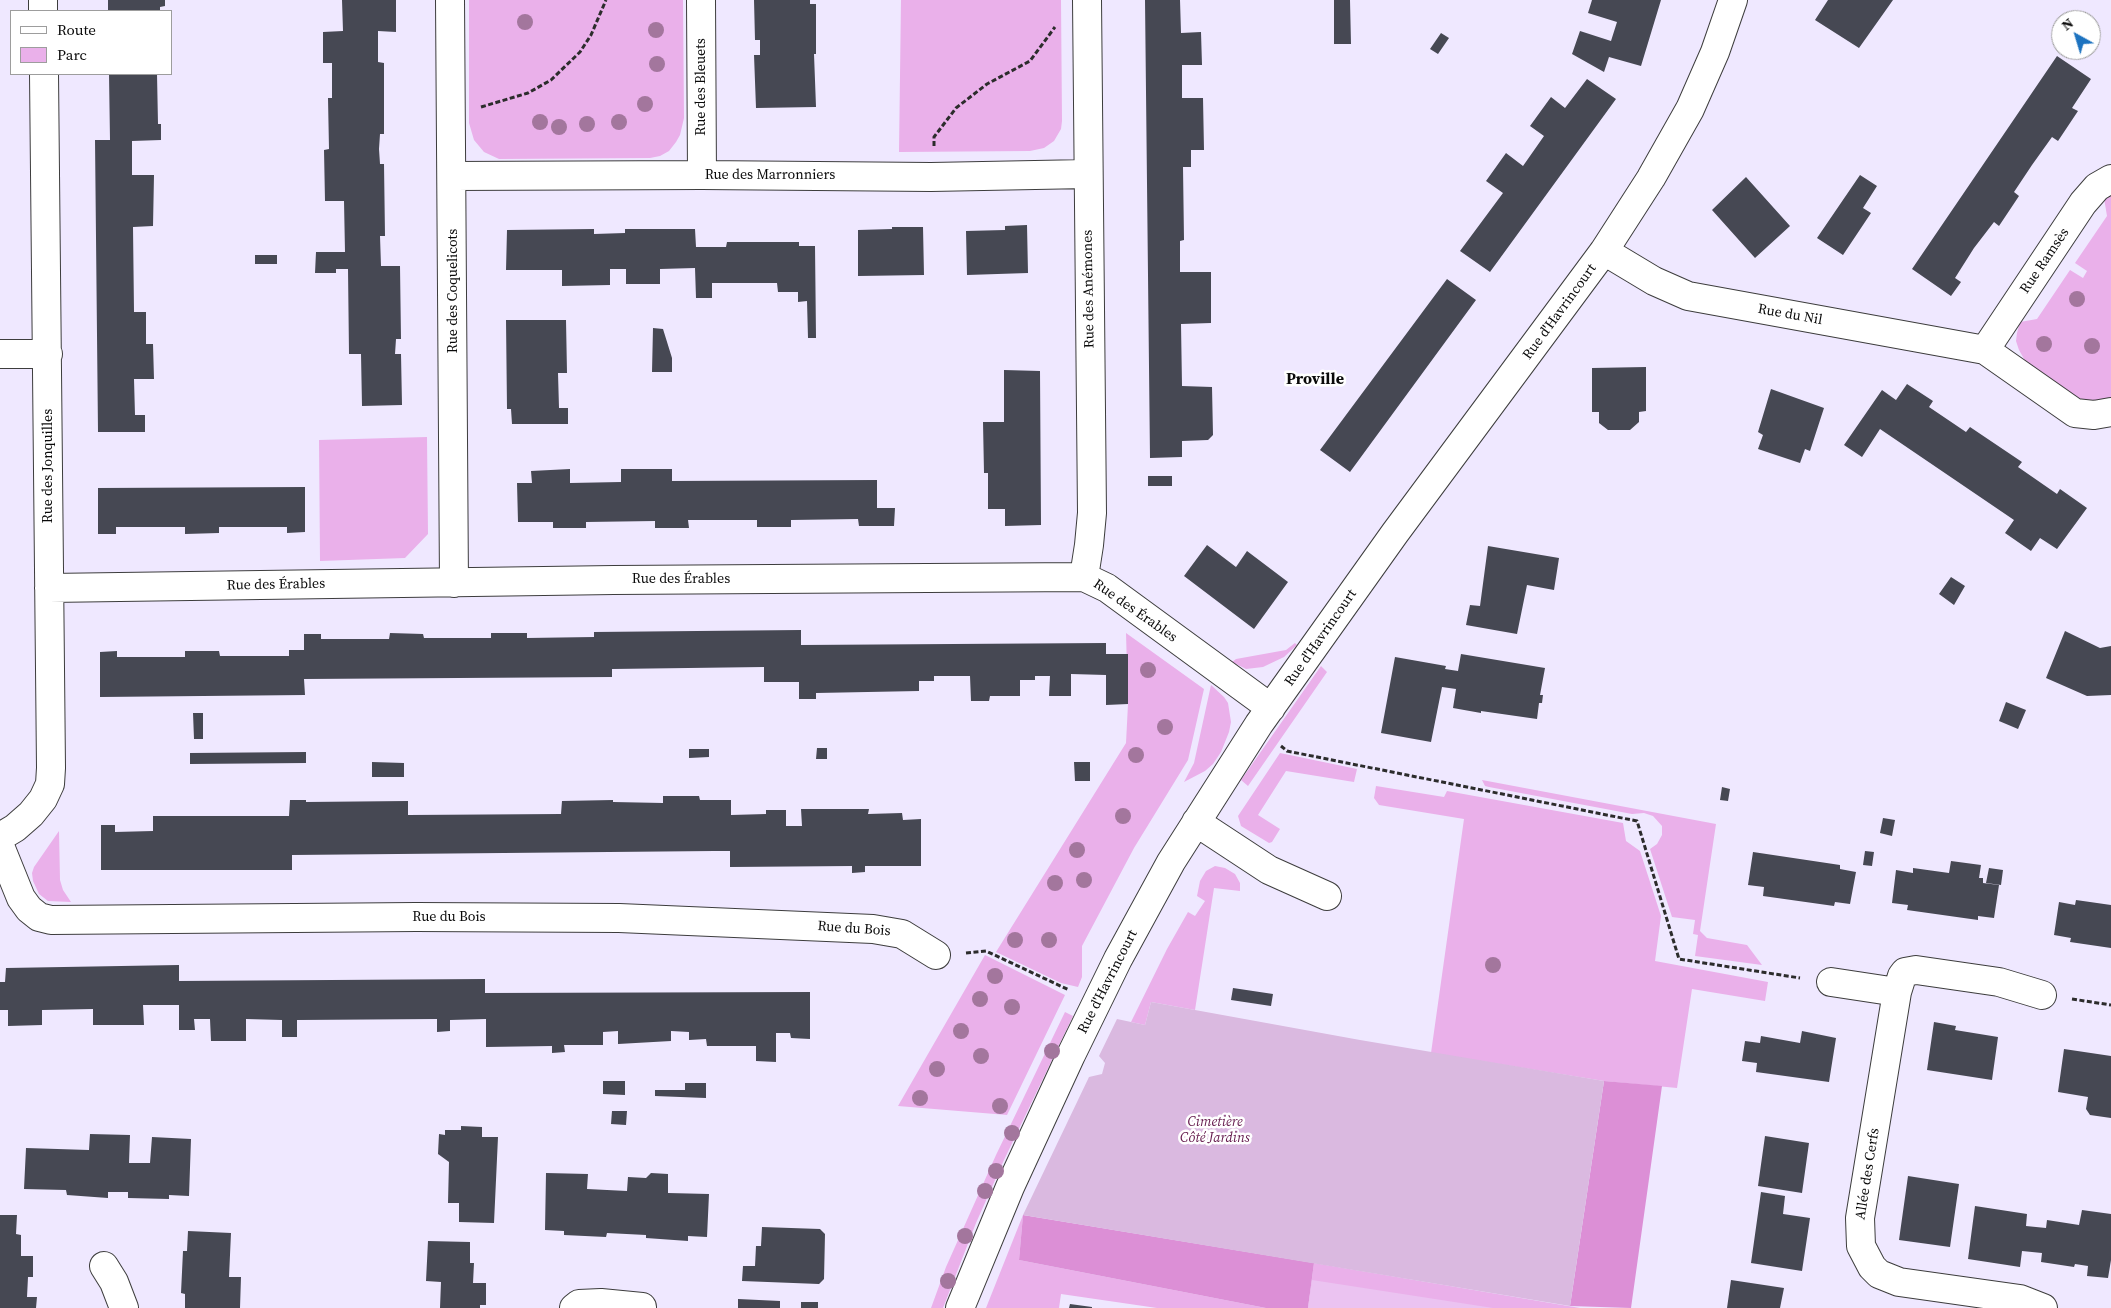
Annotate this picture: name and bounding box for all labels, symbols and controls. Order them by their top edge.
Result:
legend [10,10,172,75]
north arrow [2051,10,2101,60]
text: N [2057,13,2077,35]
text: Route [57,19,96,40]
street label: Rue des Bleuets [693,38,709,136]
text: Parc [57,44,87,65]
street label: Rue des Marronniers [705,167,835,183]
street label: Rue Ramsès [2017,225,2073,297]
street label: Rue des Coquelicots [445,229,461,353]
street label: Rue des Anémones [1080,230,1098,348]
street label: Rue d'Havrincourt [1520,261,1600,363]
street label: Rue du Nil [1756,301,1824,329]
district label: Proville [1286,370,1344,390]
street label: Rue des Jonquilles [40,409,56,523]
street label: Rue des Érables [632,571,730,587]
street label: Rue des Érables [227,576,325,594]
street label: Rue des Érables [1090,576,1180,646]
street label: Rue d'Havrincourt [1281,586,1361,690]
street label: Rue du Bois [412,909,486,925]
street label: Rue du Bois [817,918,891,940]
street label: Rue d'Havrincourt [1075,927,1141,1037]
park label: Cimetière Côté Jardins [1180,1114,1250,1146]
street label: Allée des Cerfs [1852,1127,1884,1221]

